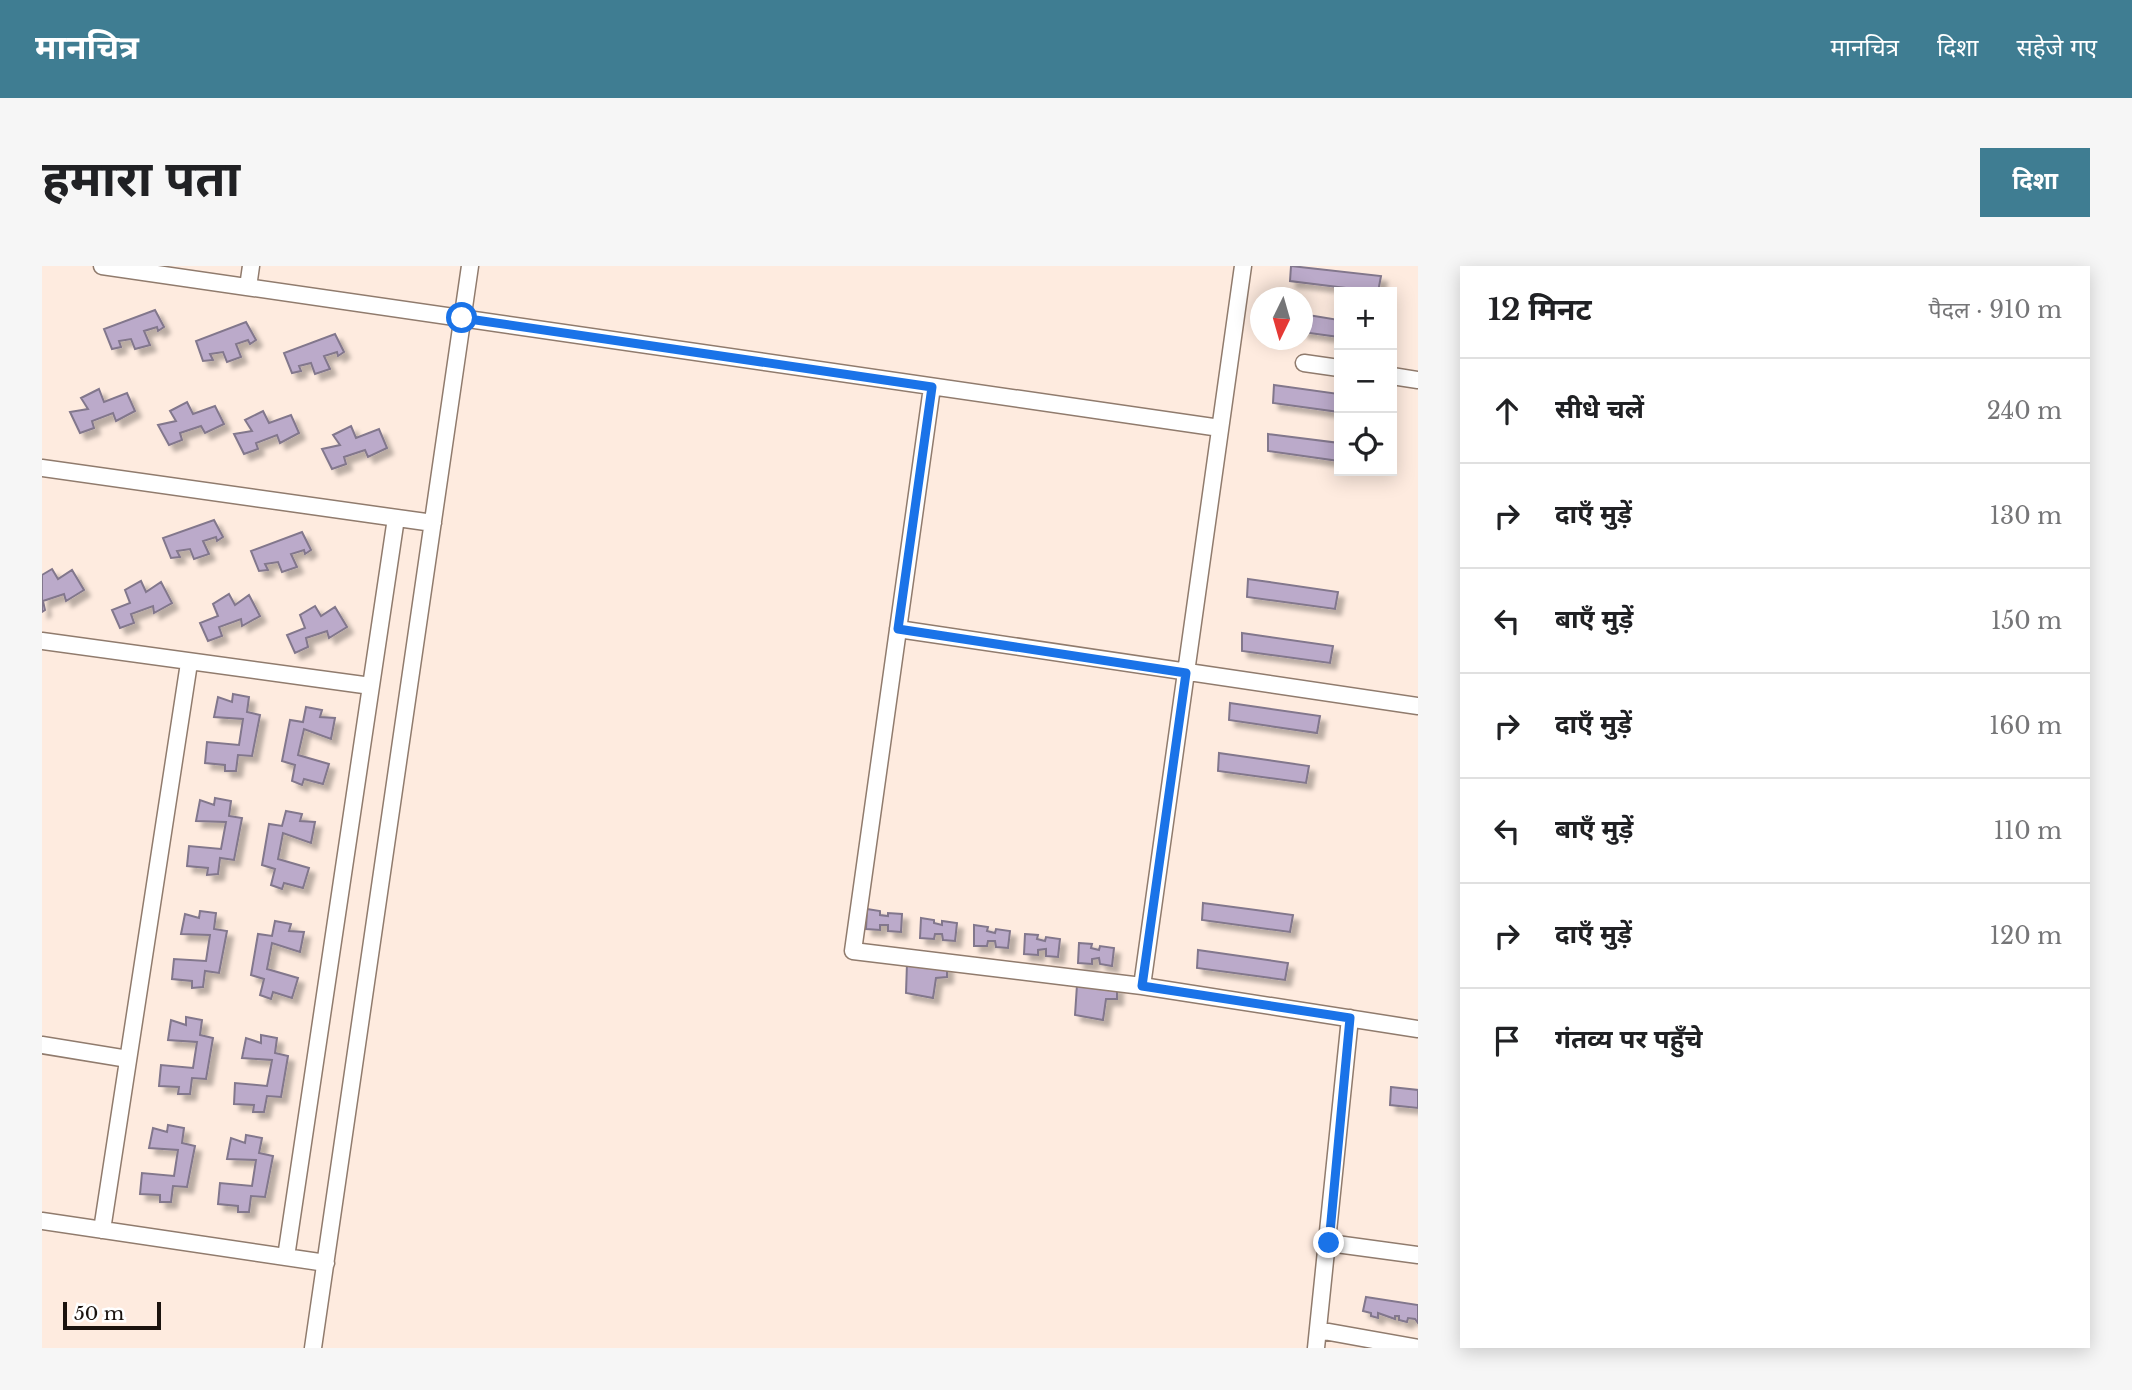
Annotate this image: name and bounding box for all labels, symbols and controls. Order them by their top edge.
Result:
text: मानचित्र [35,27,139,68]
text: मानचित्र [1830,33,1899,62]
text: दिशा [1937,33,1979,62]
text: सहेजे गए [2017,33,2097,62]
text: हमारा पता [42,148,240,209]
button: दिशा [1980,148,2090,217]
north arrow [1250,287,1313,350]
map controls [1334,287,1397,476]
button: + [1334,287,1397,350]
text: 12 मिनट [1488,291,1592,328]
text: पैदल · 910 m [1929,296,2062,324]
route start [446,302,477,333]
button: − [1334,350,1397,413]
icon: ahead [1488,392,1526,430]
text: सीधे चलें [1555,393,1644,425]
text: 240 m [1987,397,2062,425]
button: locate [1334,413,1397,476]
icon: right [1488,497,1526,535]
text: दाएँ मुड़ें [1555,498,1632,530]
text: 130 m [1990,502,2062,530]
icon: left [1488,602,1526,640]
text: बाएँ मुड़ें [1555,603,1633,635]
text: 150 m [1991,607,2062,635]
icon: right [1488,707,1526,745]
text: दाएँ मुड़ें [1555,708,1632,740]
text: 160 m [1989,712,2062,740]
icon: left [1488,812,1526,850]
text: बाएँ मुड़ें [1555,813,1633,845]
text: 110 m [1994,817,2062,845]
icon: right [1488,917,1526,955]
text: दाएँ मुड़ें [1555,918,1632,950]
text: 120 m [1990,922,2062,950]
icon: arrive [1488,1022,1526,1060]
text: गंतव्य पर पहुँचे [1555,1023,1703,1055]
route end [1313,1227,1344,1258]
scale bar [63,1299,161,1331]
text: 50 m [74,1302,124,1325]

